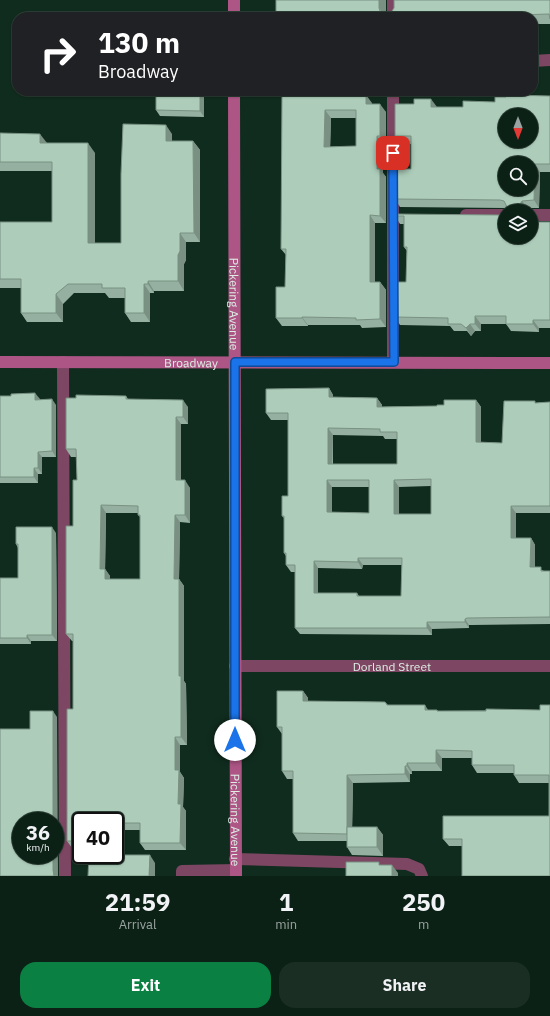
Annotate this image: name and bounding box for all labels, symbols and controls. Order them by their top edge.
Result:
text: 130 m [98,24,180,61]
icon: right [32,28,84,80]
text: Broadway [98,60,179,83]
north arrow [498,108,538,148]
map controls [498,108,538,244]
pin [376,136,410,170]
icon: arrive [382,142,404,164]
button: search [498,156,538,196]
button: layers [498,204,538,244]
street label: Pickering Avenue [227,258,242,351]
street label: Broadway [164,355,218,370]
street label: Dorland Street [353,659,431,674]
position arrow [214,719,256,761]
street label: Pickering Avenue [228,774,243,867]
speed limit sign: 40 [72,812,124,864]
text: 36 [26,819,50,846]
text: km/h [26,841,50,854]
text: 21:59 [105,886,170,918]
text: 1 [279,886,293,918]
text: 250 [402,886,445,918]
text: Arrival [119,916,157,933]
text: min [275,916,297,933]
text: m [418,916,429,933]
button: Exit [20,962,271,1008]
button: Share [279,962,530,1008]

